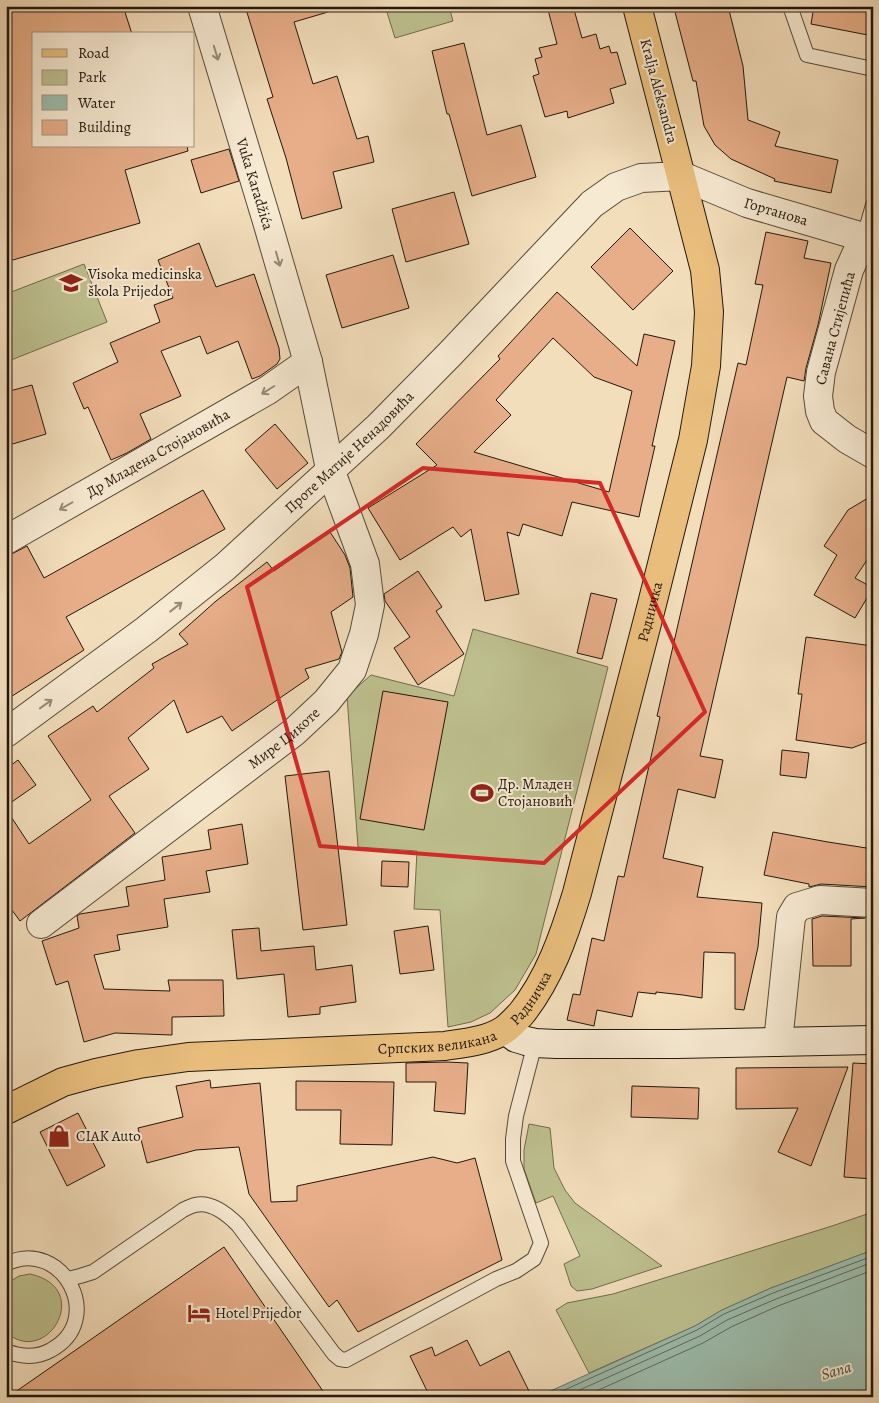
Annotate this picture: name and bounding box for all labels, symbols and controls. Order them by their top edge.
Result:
legend [32,32,195,148]
street label: Kralja Aleksandra [635,36,683,146]
text: Road [78,43,110,63]
one-way arrow [211,45,221,61]
text: Park [78,67,107,87]
text: Water [77,93,115,113]
text: Building [78,117,131,137]
street label: Vuka Karadžića [231,135,278,232]
street label: Гортанова [742,193,811,230]
one-way arrow [273,250,283,266]
place label: Visoka medicinska škola Prijedor [87,264,202,301]
street label: Савана Стијепића [810,269,860,387]
school or university icon: Visoka medicinska škola Prijedor [58,270,84,296]
one-way arrow [261,385,275,395]
street label: Проте Матије Ненадовића [280,386,418,518]
street label: Др Младена Стојановића [83,404,233,502]
one-way arrow [59,501,74,511]
street label: Радничка [633,580,667,644]
one-way arrow [169,601,182,612]
one-way arrow [38,699,52,709]
street label: Мире Цикоте [244,703,324,773]
place label: Др. Младен Стојановић [498,774,573,811]
sports icon: Др. Младен Стојановић [469,780,495,806]
street label: Радничка [506,968,556,1030]
street label: Српских великана [377,1025,500,1059]
shop icon: CIAK Auto [46,1123,72,1149]
place label: CIAK Auto [76,1126,141,1146]
hotel icon: Hotel Prijedor [186,1300,212,1326]
place label: Hotel Prijedor [215,1303,302,1323]
water label: Sana [819,1356,855,1386]

